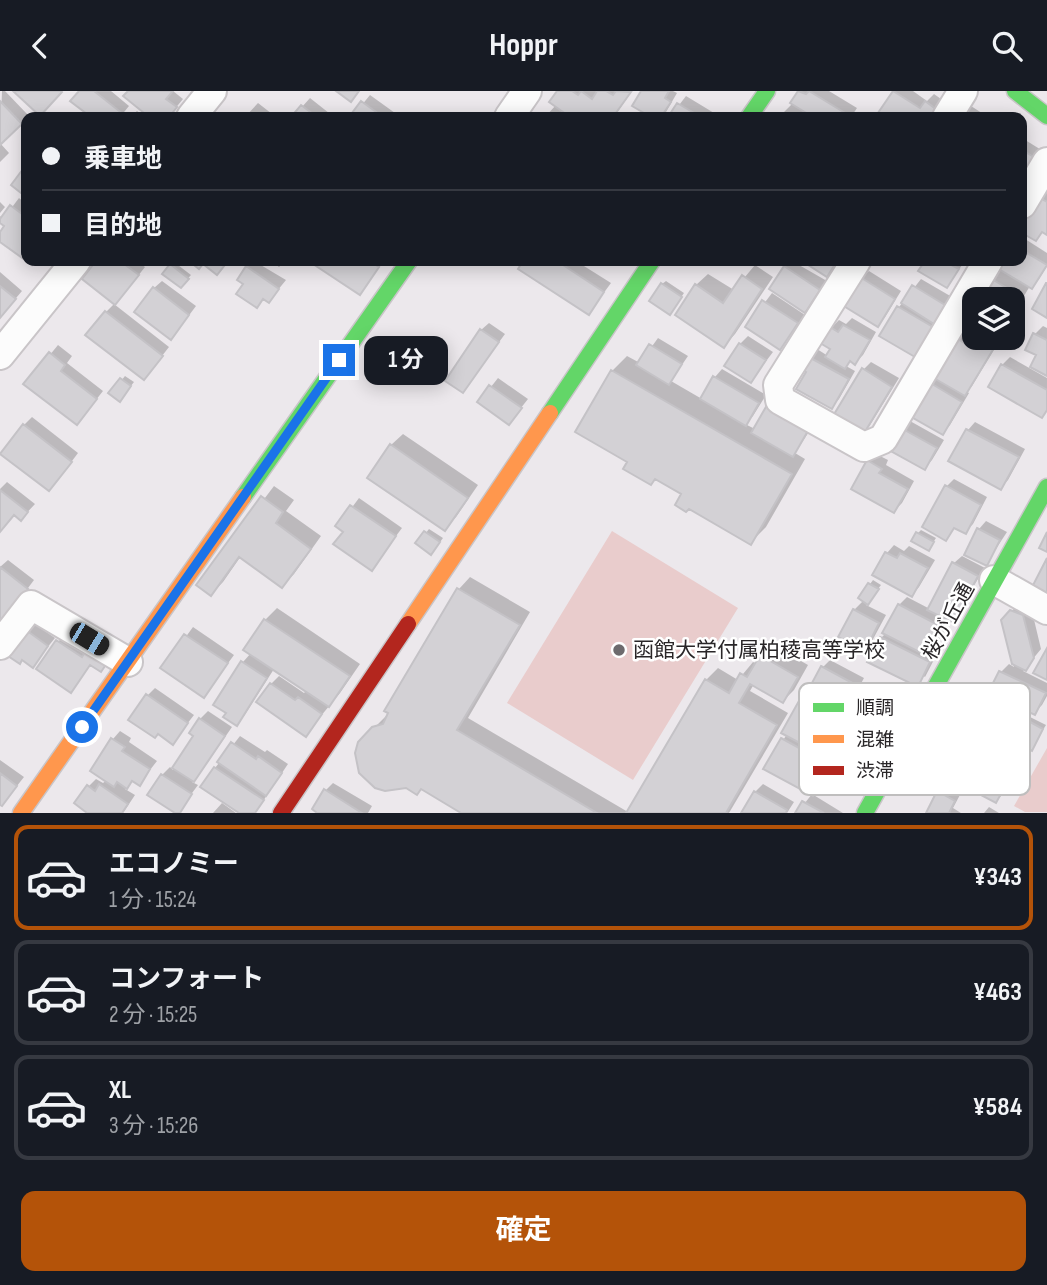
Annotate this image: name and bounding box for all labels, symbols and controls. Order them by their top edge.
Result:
text: Hoppr [489,26,558,65]
icon: back [21,27,59,65]
icon: search [988,27,1026,65]
text: 乗車地 [84,144,162,175]
text: 目的地 [84,211,162,242]
map controls [962,287,1025,350]
button: layers [962,287,1025,350]
callout: 1 分 [364,335,448,385]
route end [323,344,355,376]
text: 1 分 [388,346,424,374]
street label: 桜が丘通 [917,578,980,664]
car [66,619,113,659]
place label: 函館大学付属柏稜高等学校 [633,638,885,663]
marker: 函館大学付属柏稜高等学校 [611,642,627,658]
legend [799,683,1030,795]
text: 順調 [856,697,894,720]
route start [66,711,98,743]
text: 混雑 [856,729,894,752]
text: 渋滞 [856,760,894,783]
icon: car [25,846,88,909]
text: エコノミー [109,849,239,880]
text: ¥343 [973,862,1022,893]
text: 1 分 · 15:24 [109,886,196,914]
icon: car [25,961,88,1024]
text: コンフォート [109,964,264,995]
text: ¥463 [973,977,1022,1008]
text: 2 分 · 15:25 [109,1001,197,1029]
text: XL [109,1075,131,1106]
icon: car [25,1076,88,1139]
text: ¥584 [973,1092,1022,1123]
text: 3 分 · 15:26 [109,1112,198,1140]
button: 確定 [21,1191,1026,1271]

